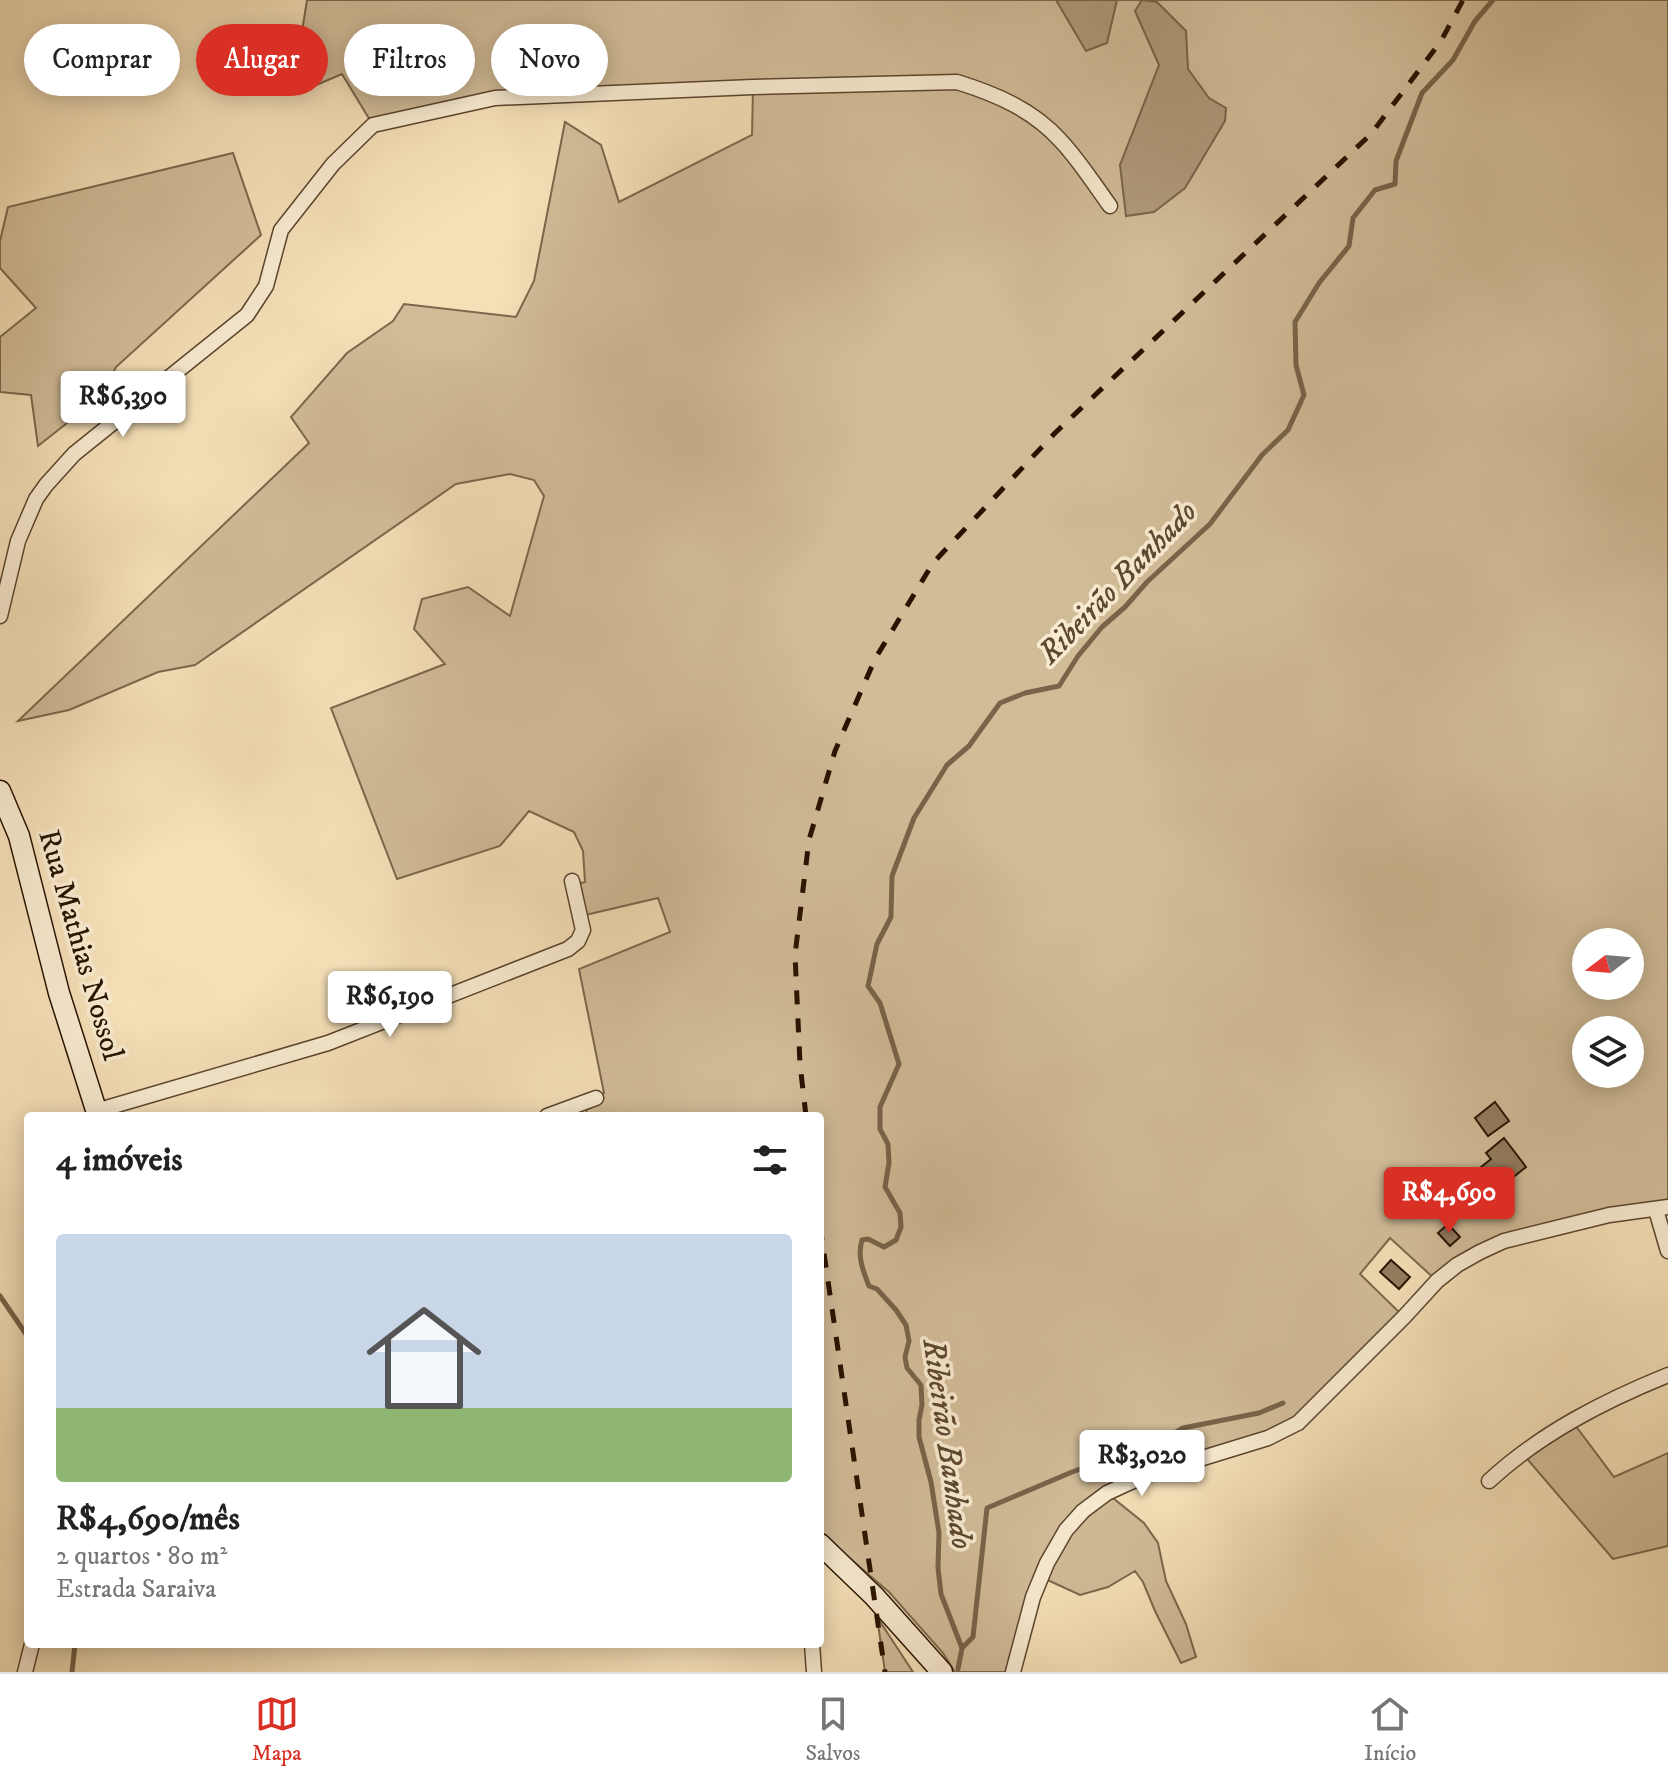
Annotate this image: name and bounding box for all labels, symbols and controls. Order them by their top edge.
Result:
chip: Comprar [24,24,180,96]
chip: Alugar [196,24,328,96]
chip: Filtros [344,24,475,96]
chip: Novo [491,24,608,96]
pin: R$6,390 [49,371,197,439]
text: R$6,390 [79,380,167,413]
water label: Ribeirão Banhado [1029,493,1206,674]
street label: Rua Mathias Nossol [29,825,131,1065]
north arrow [1572,928,1644,1000]
map controls [1572,928,1644,1088]
pin: R$6,190 [316,971,464,1039]
text: R$6,190 [346,980,434,1013]
button: layers [1572,1016,1644,1088]
icon: filters [748,1138,792,1182]
text: 4 imóveis [56,1139,183,1181]
pin: R$4,690 [1375,1167,1523,1235]
text: R$4,690 [1402,1176,1496,1209]
icon: home [352,1286,496,1430]
water label: Ribeirão Banhado [912,1335,982,1552]
pin: R$3,020 [1068,1430,1216,1498]
text: R$3,020 [1098,1439,1186,1472]
text: R$4,690/mês [56,1498,240,1540]
text: 2 quartos · 80 m² [56,1540,227,1573]
text: Estrada Saraiva [56,1573,216,1606]
tab: Mapa [252,1692,302,1767]
tab: Salvos [805,1692,860,1767]
tab: Início [1364,1692,1416,1767]

